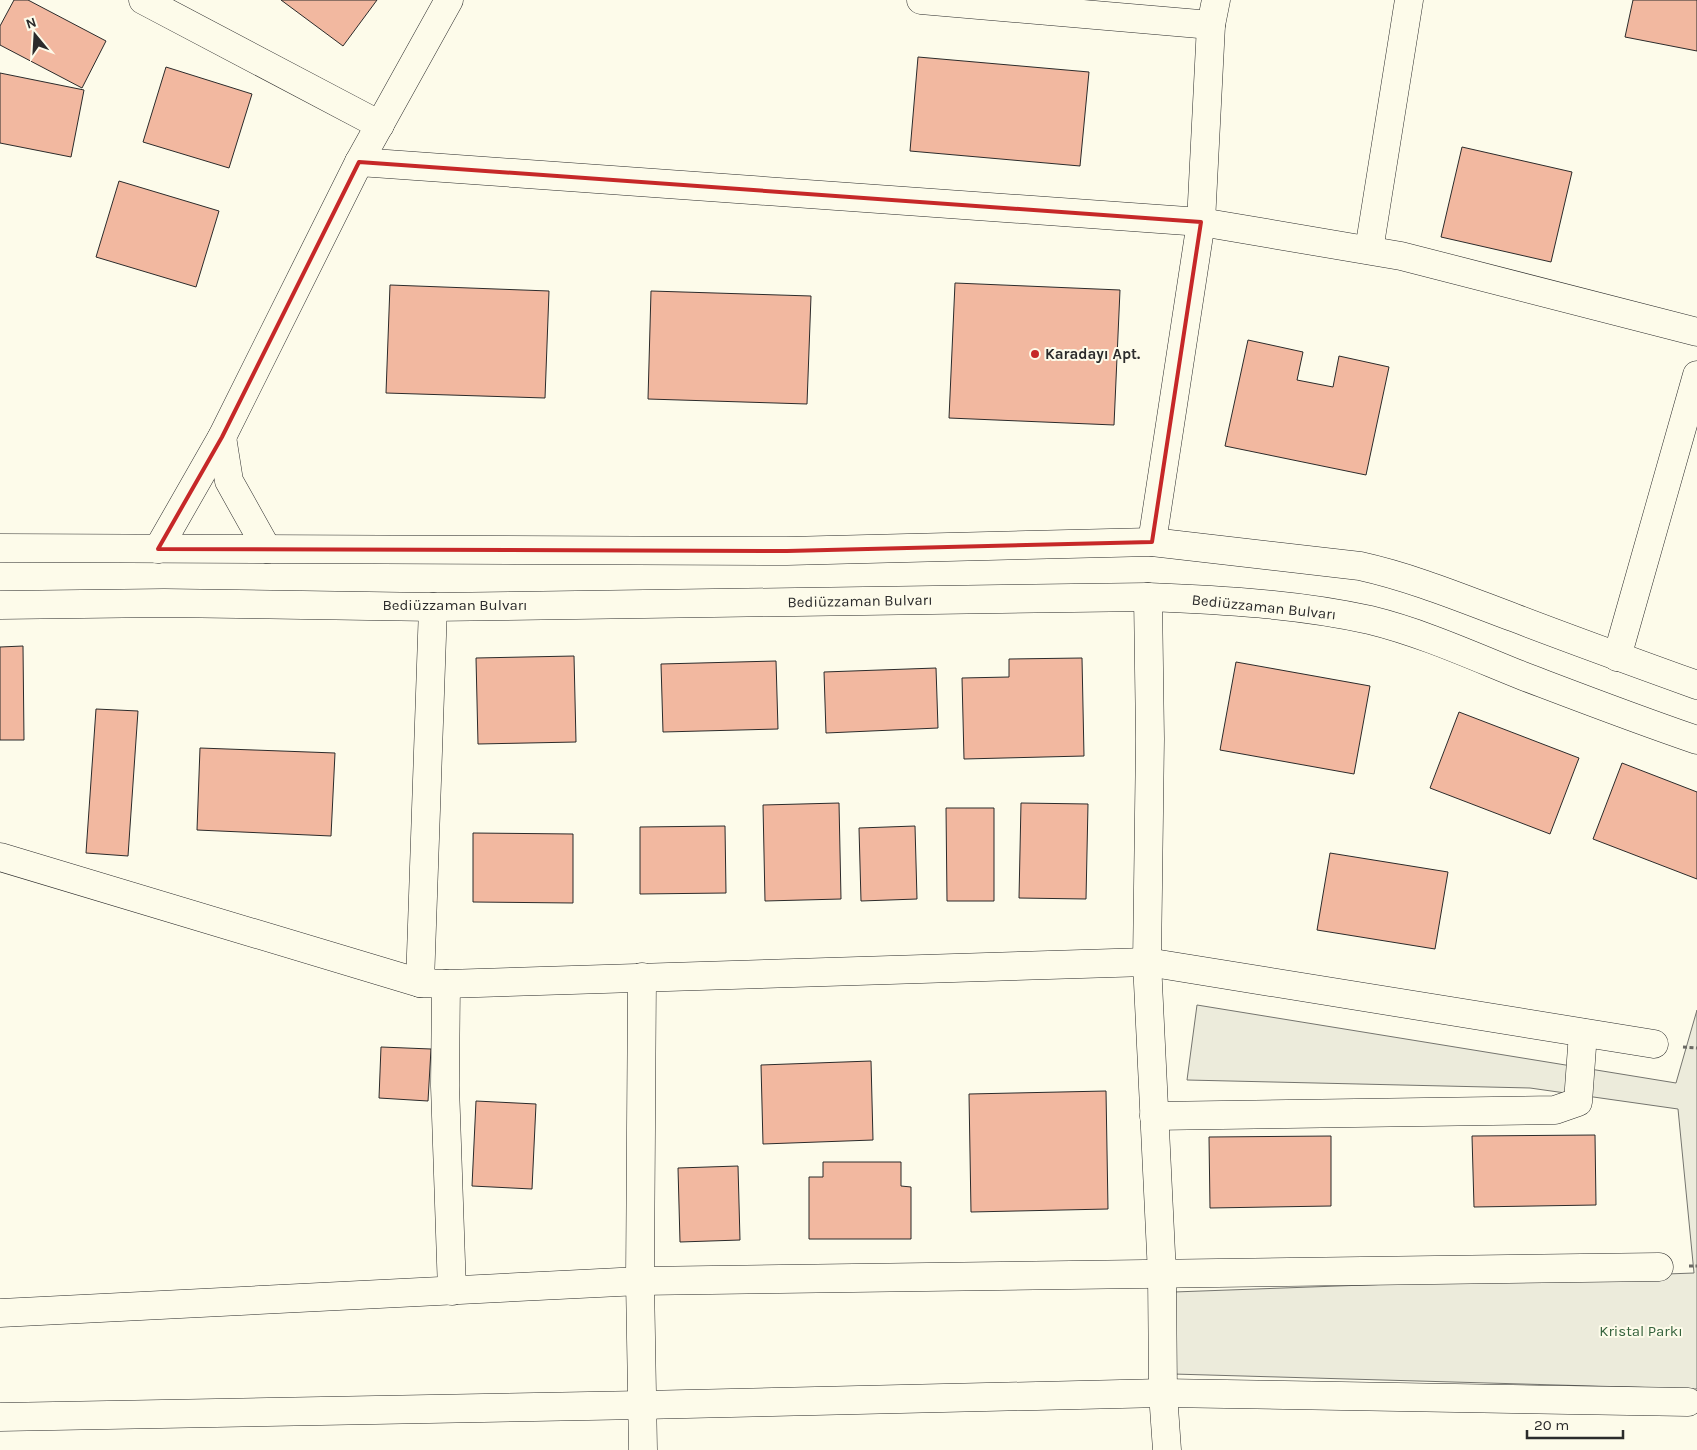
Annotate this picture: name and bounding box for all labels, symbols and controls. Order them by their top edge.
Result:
north arrow [10,10,60,60]
text: N [24,13,39,33]
place label: Karadayı Apt. [1045,345,1140,363]
marker: Karadayı Apt. [1029,348,1041,360]
street label: Bediüzzaman Bulvarı [1191,590,1337,624]
street label: Bediüzzaman Bulvarı [787,591,933,611]
street label: Bediüzzaman Bulvarı [382,596,528,614]
park label: Kristal Parkı [1599,1322,1683,1340]
scale bar [1527,1408,1623,1440]
text: 20 m [1534,1416,1569,1434]

